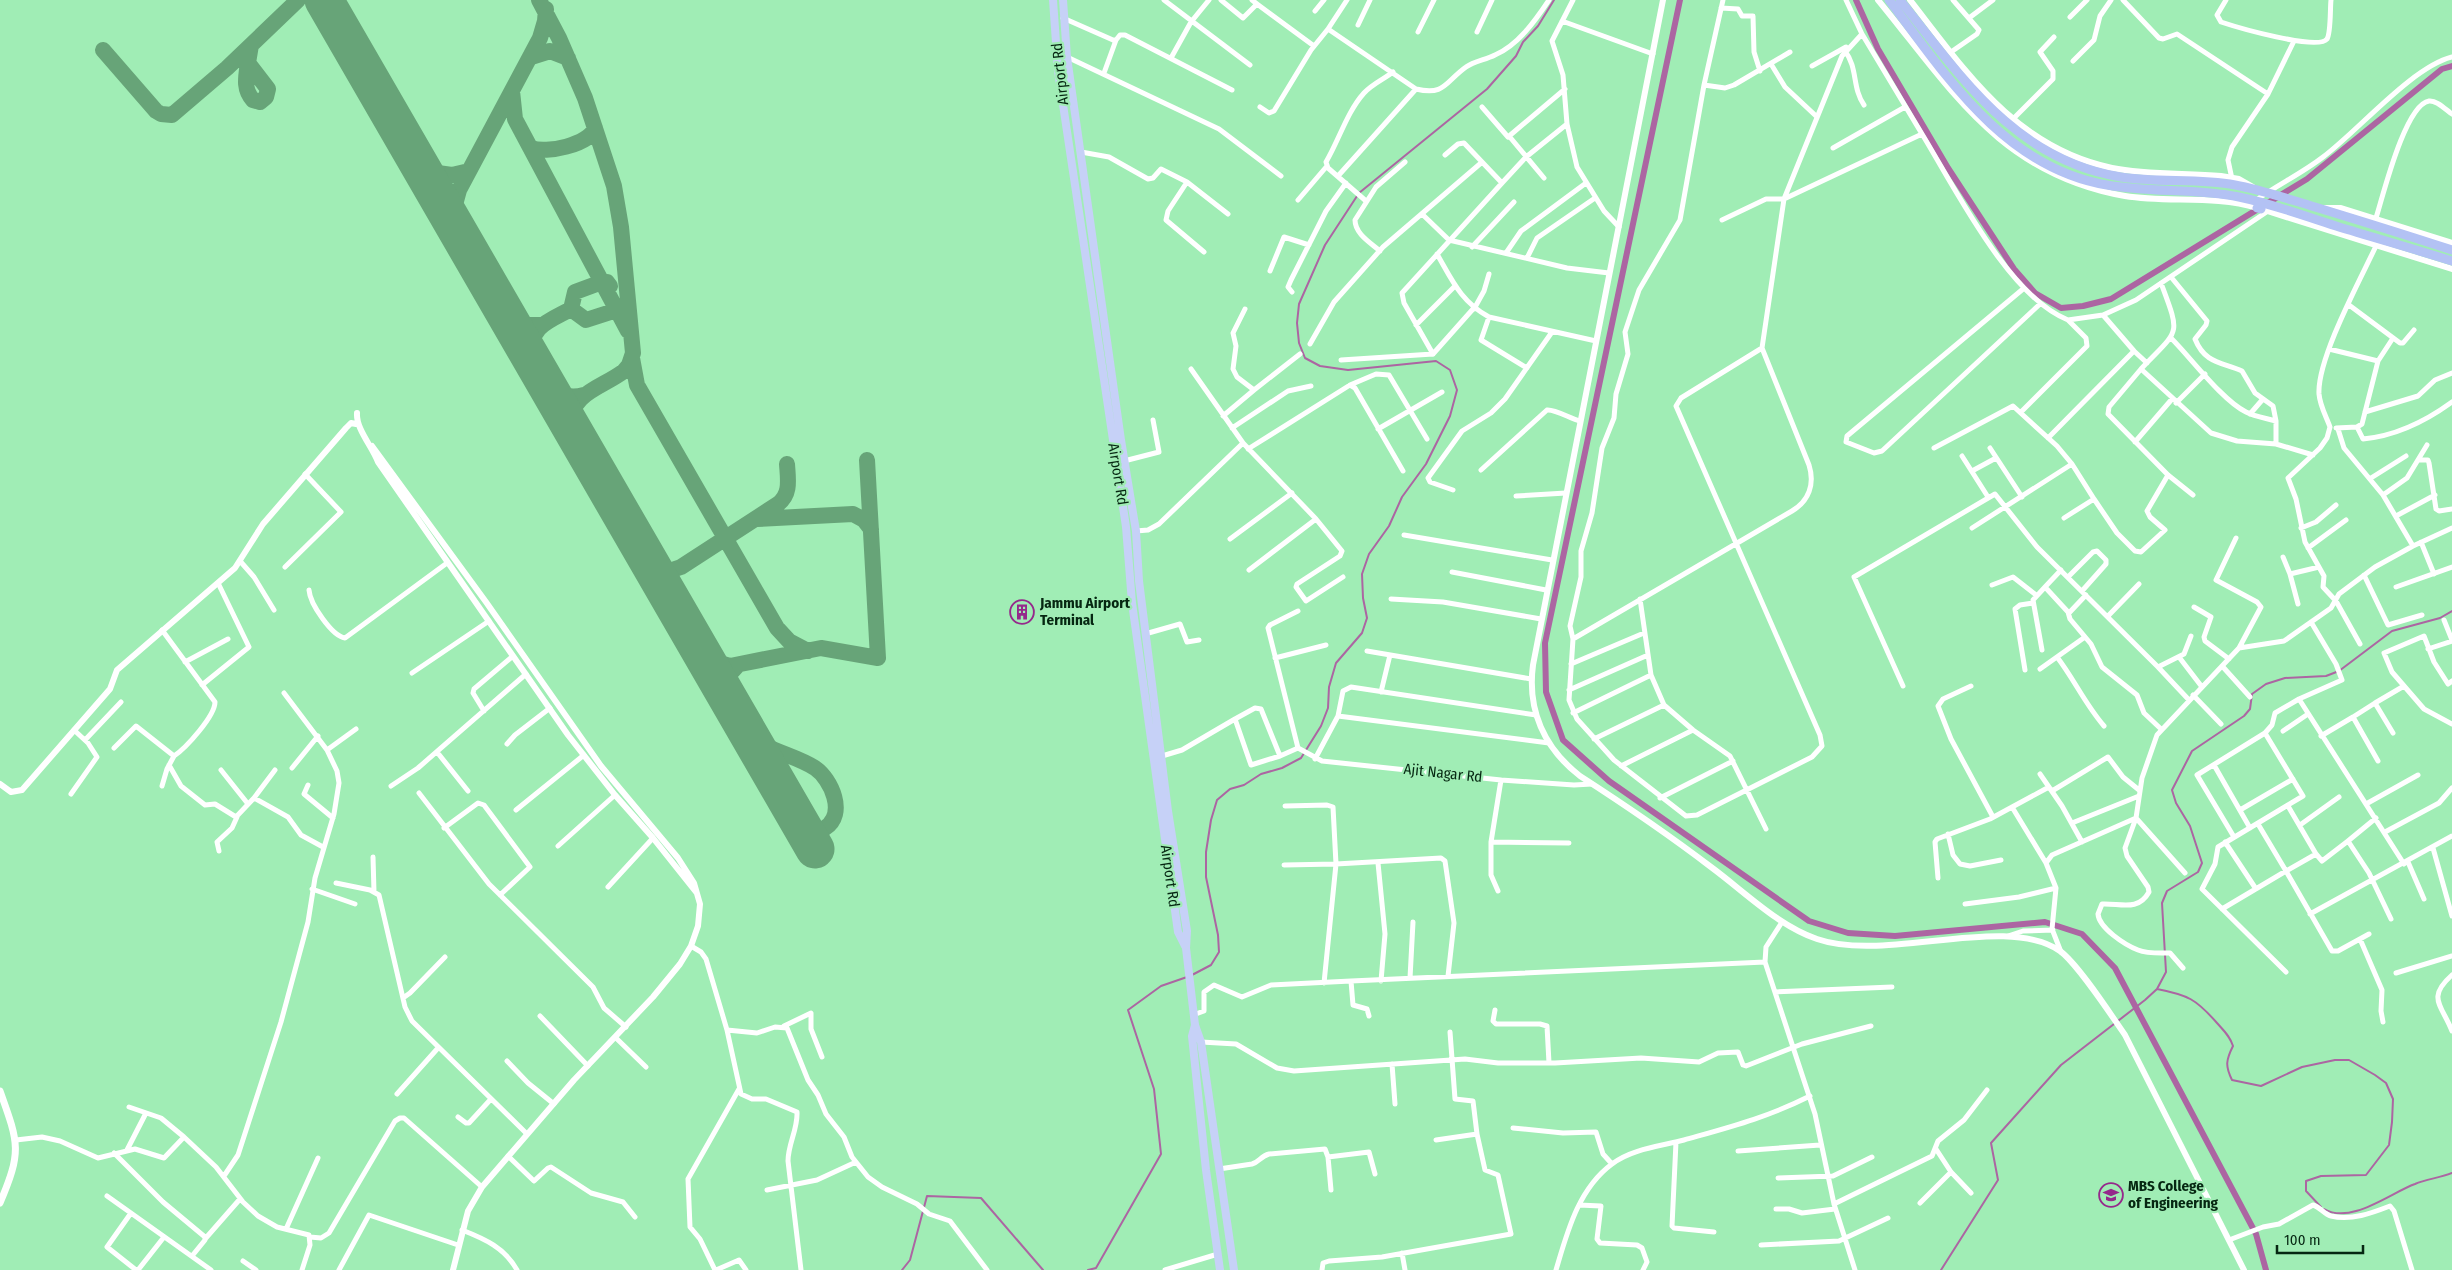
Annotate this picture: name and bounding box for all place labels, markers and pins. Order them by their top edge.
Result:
place label: Jammu Airport Terminal [1039,594,1131,629]
building icon: Jammu Airport Terminal [1009,599,1035,625]
place label: MBS College of Engineering [2128,1177,2219,1212]
school or university icon: MBS College of Engineering [2098,1182,2124,1208]

